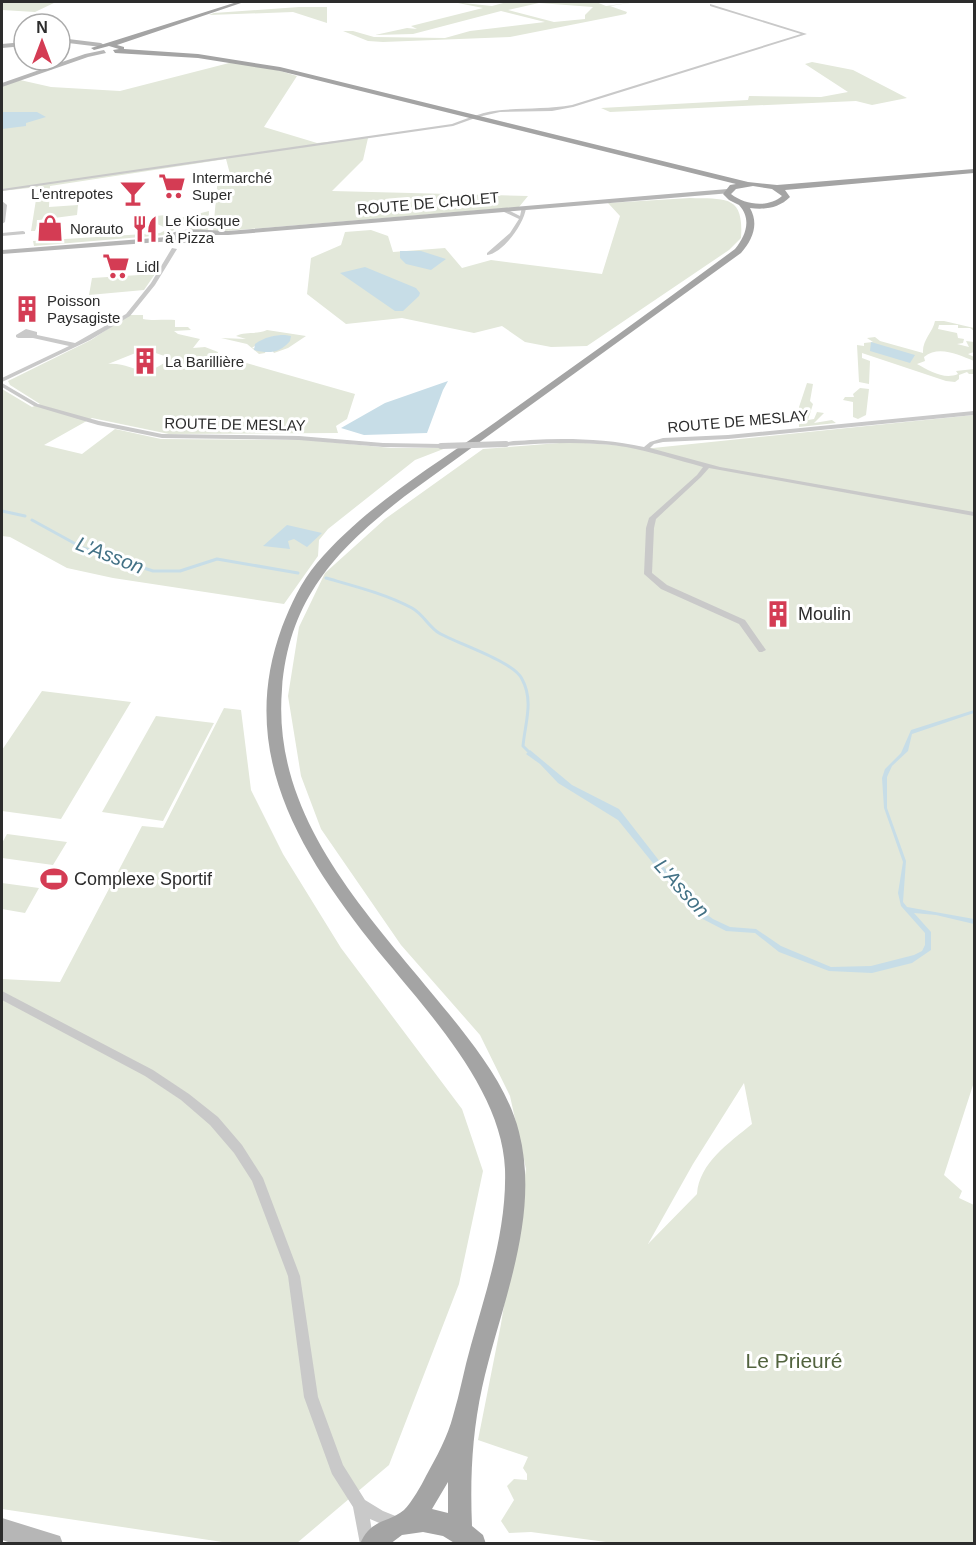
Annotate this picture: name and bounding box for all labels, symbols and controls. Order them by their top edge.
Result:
north arrow [12,12,72,72]
text: N [36,19,48,36]
place label: Intermarché Super [192,169,272,203]
supermarket icon: Intermarché Super [157,171,187,201]
bar icon: L'entrepotes [118,178,148,208]
place label: L'entrepotes [31,185,113,202]
street label: ROUTE DE CHOLET [356,188,500,218]
place label: Le Kiosque à Pizza [165,212,240,246]
shop icon: Norauto [35,213,65,243]
restaurant icon: Le Kiosque à Pizza [130,214,160,244]
place label: Norauto [70,220,123,237]
supermarket icon: Lidl [101,251,131,281]
place label: Lidl [136,258,159,275]
place label: Poisson Paysagiste [47,292,120,326]
building icon: Poisson Paysagiste [12,294,42,324]
building icon: La Barillière [130,346,160,376]
place label: La Barillière [165,353,244,370]
street label: ROUTE DE MESLAY [667,406,809,436]
street label: ROUTE DE MESLAY [164,414,306,434]
water label: L'Asson [73,532,147,578]
building icon: Moulin [763,599,793,629]
place label: Moulin [798,604,851,624]
water label: L'Asson [650,854,714,922]
sports icon: Complexe Sportif [39,864,69,894]
place label: Complexe Sportif [74,869,213,889]
park label: Le Prieuré [746,1349,842,1372]

